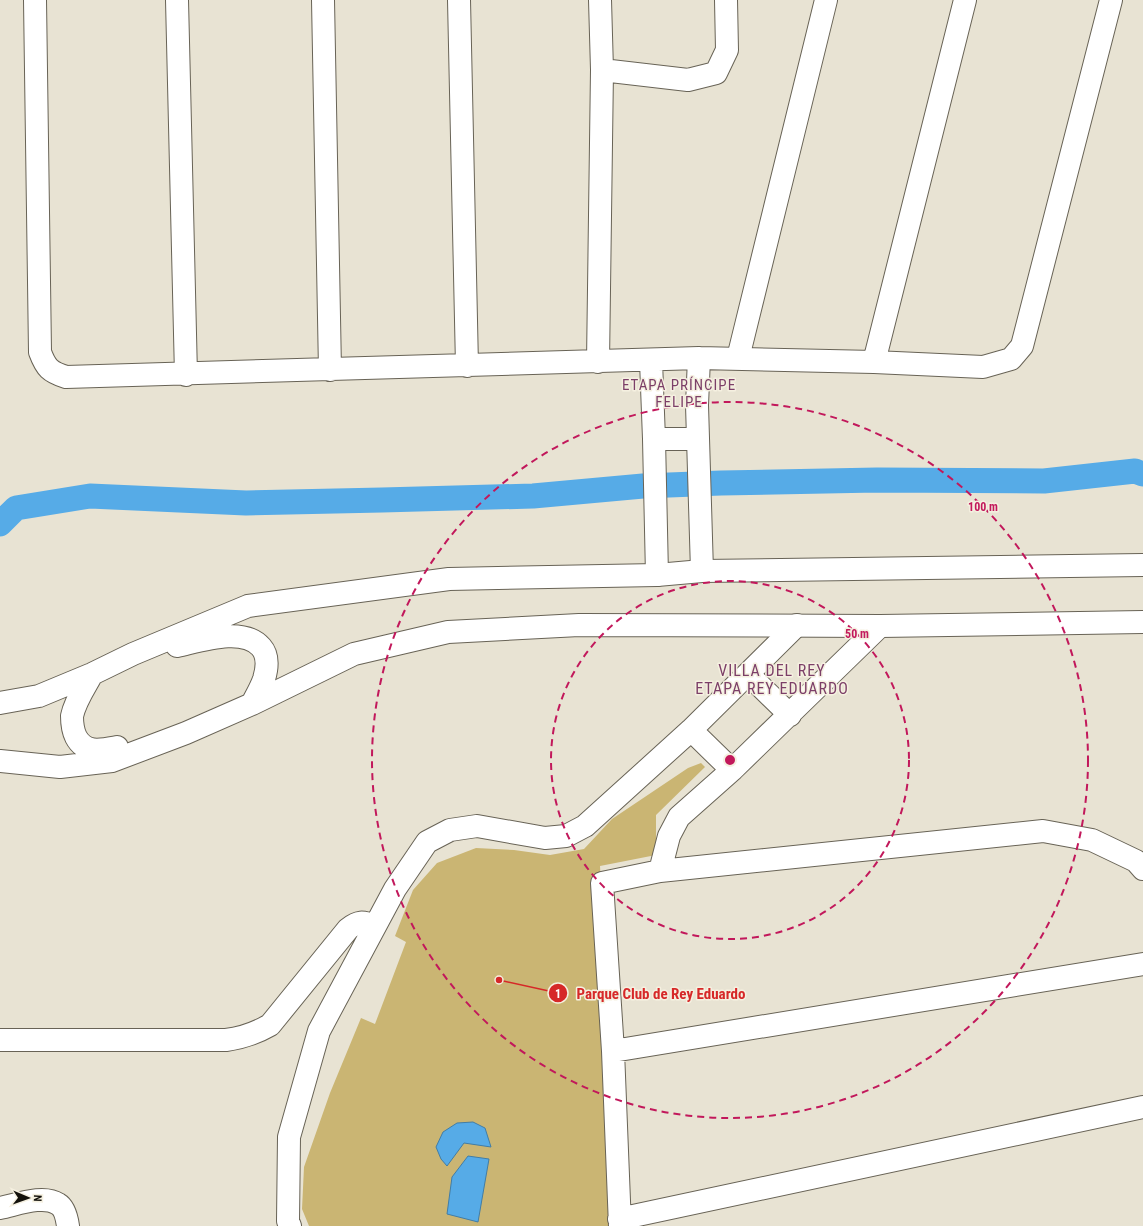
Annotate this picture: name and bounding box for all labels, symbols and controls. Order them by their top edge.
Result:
district label: ETAPA PRÍNCIPE FELIPE [622,376,736,411]
text: 100 m [968,500,998,514]
text: 50 m [845,627,869,641]
district label: VILLA DEL REY ETAPA REY EDUARDO [695,661,849,698]
centre of rings [723,753,737,767]
callout: Parque Club de Rey Eduardo [548,980,753,1007]
text: Parque Club de Rey Eduardo [577,985,745,1003]
text: 1 [555,987,561,1001]
north arrow [8,1178,48,1218]
text: N [31,1195,44,1202]

